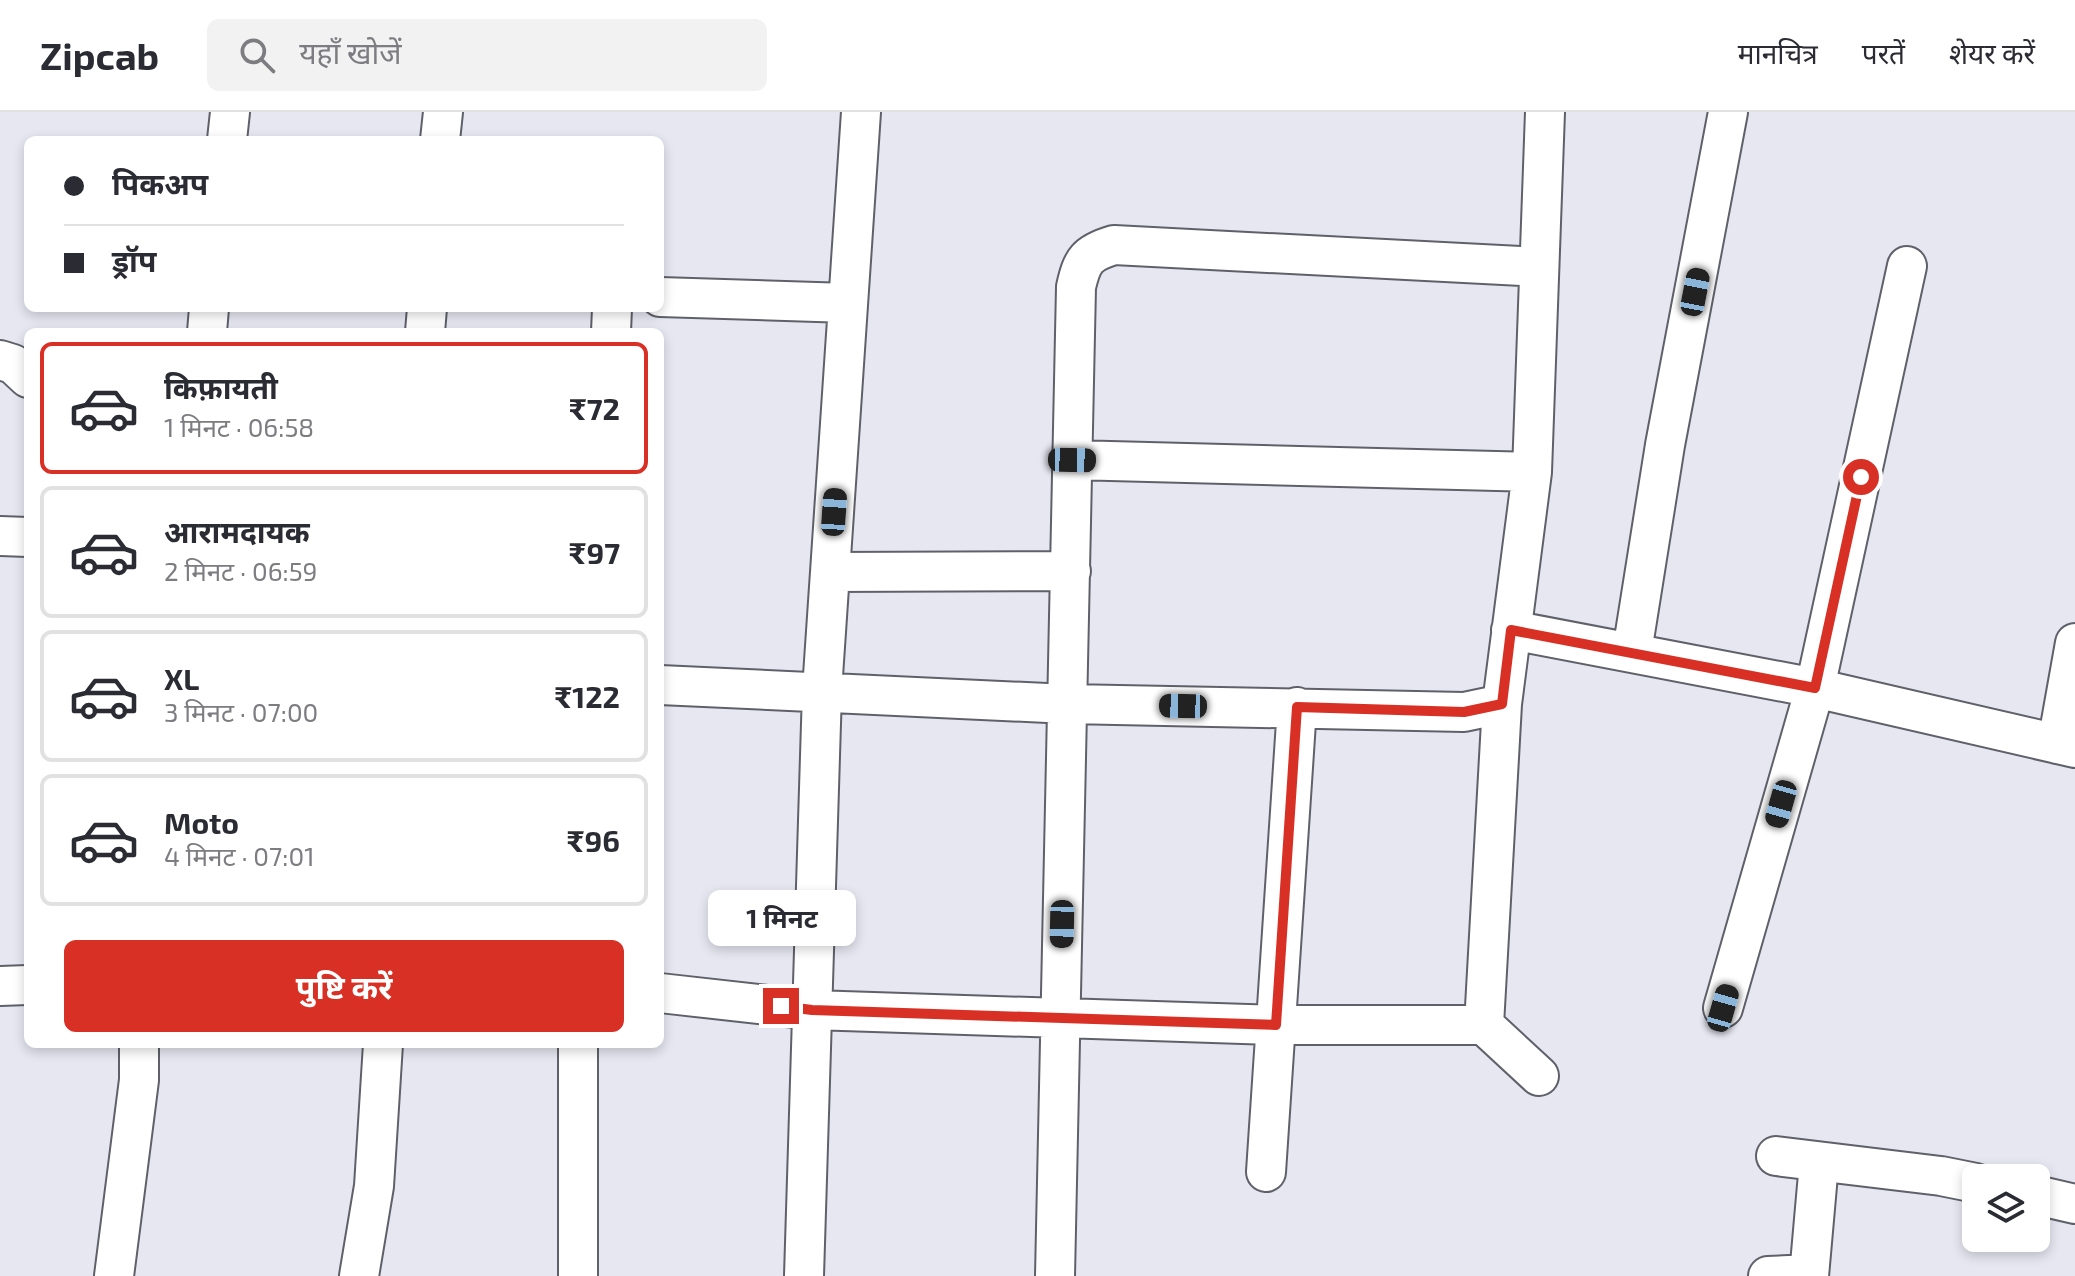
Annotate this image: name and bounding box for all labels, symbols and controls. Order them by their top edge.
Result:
search box [207,19,767,91]
text: Zipcab [40,32,159,78]
icon: search [235,33,279,77]
text: यहाँ खोजें [299,34,402,70]
text: मानचित्र [1738,36,1818,70]
text: परतें [1862,36,1905,70]
text: शेयर करें [1949,36,2035,70]
text: पिकअप [112,165,208,201]
text: ड्रॉप [112,242,156,278]
car [1679,266,1711,318]
text: किफ़ायती [164,369,278,405]
icon: car [68,372,140,444]
text: ₹72 [569,390,620,426]
text: 1 मिनट · 06:58 [164,411,314,442]
car [1048,448,1096,472]
route start [1843,459,1879,495]
car [820,487,848,537]
text: आरामदायक [164,513,310,549]
icon: car [68,516,140,588]
text: ₹97 [569,534,620,570]
text: 2 मिनट · 06:59 [164,555,317,586]
icon: car [68,660,140,732]
text: XL [164,660,199,696]
text: ₹122 [554,678,620,714]
car [1159,694,1207,718]
text: 3 मिनट · 07:00 [164,696,318,727]
car [1763,778,1799,830]
icon: car [68,804,140,876]
text: Moto [164,804,239,840]
text: ₹96 [567,822,620,858]
text: 4 मिनट · 07:01 [164,840,315,871]
callout: 1 मिनट [707,890,855,946]
car [1050,900,1074,948]
text: 1 मिनट [746,902,818,933]
button: पुष्टि करें [64,940,624,1032]
car [1705,982,1741,1034]
route end [763,988,799,1024]
map controls [1962,1164,2050,1252]
button: layers [1962,1164,2050,1252]

